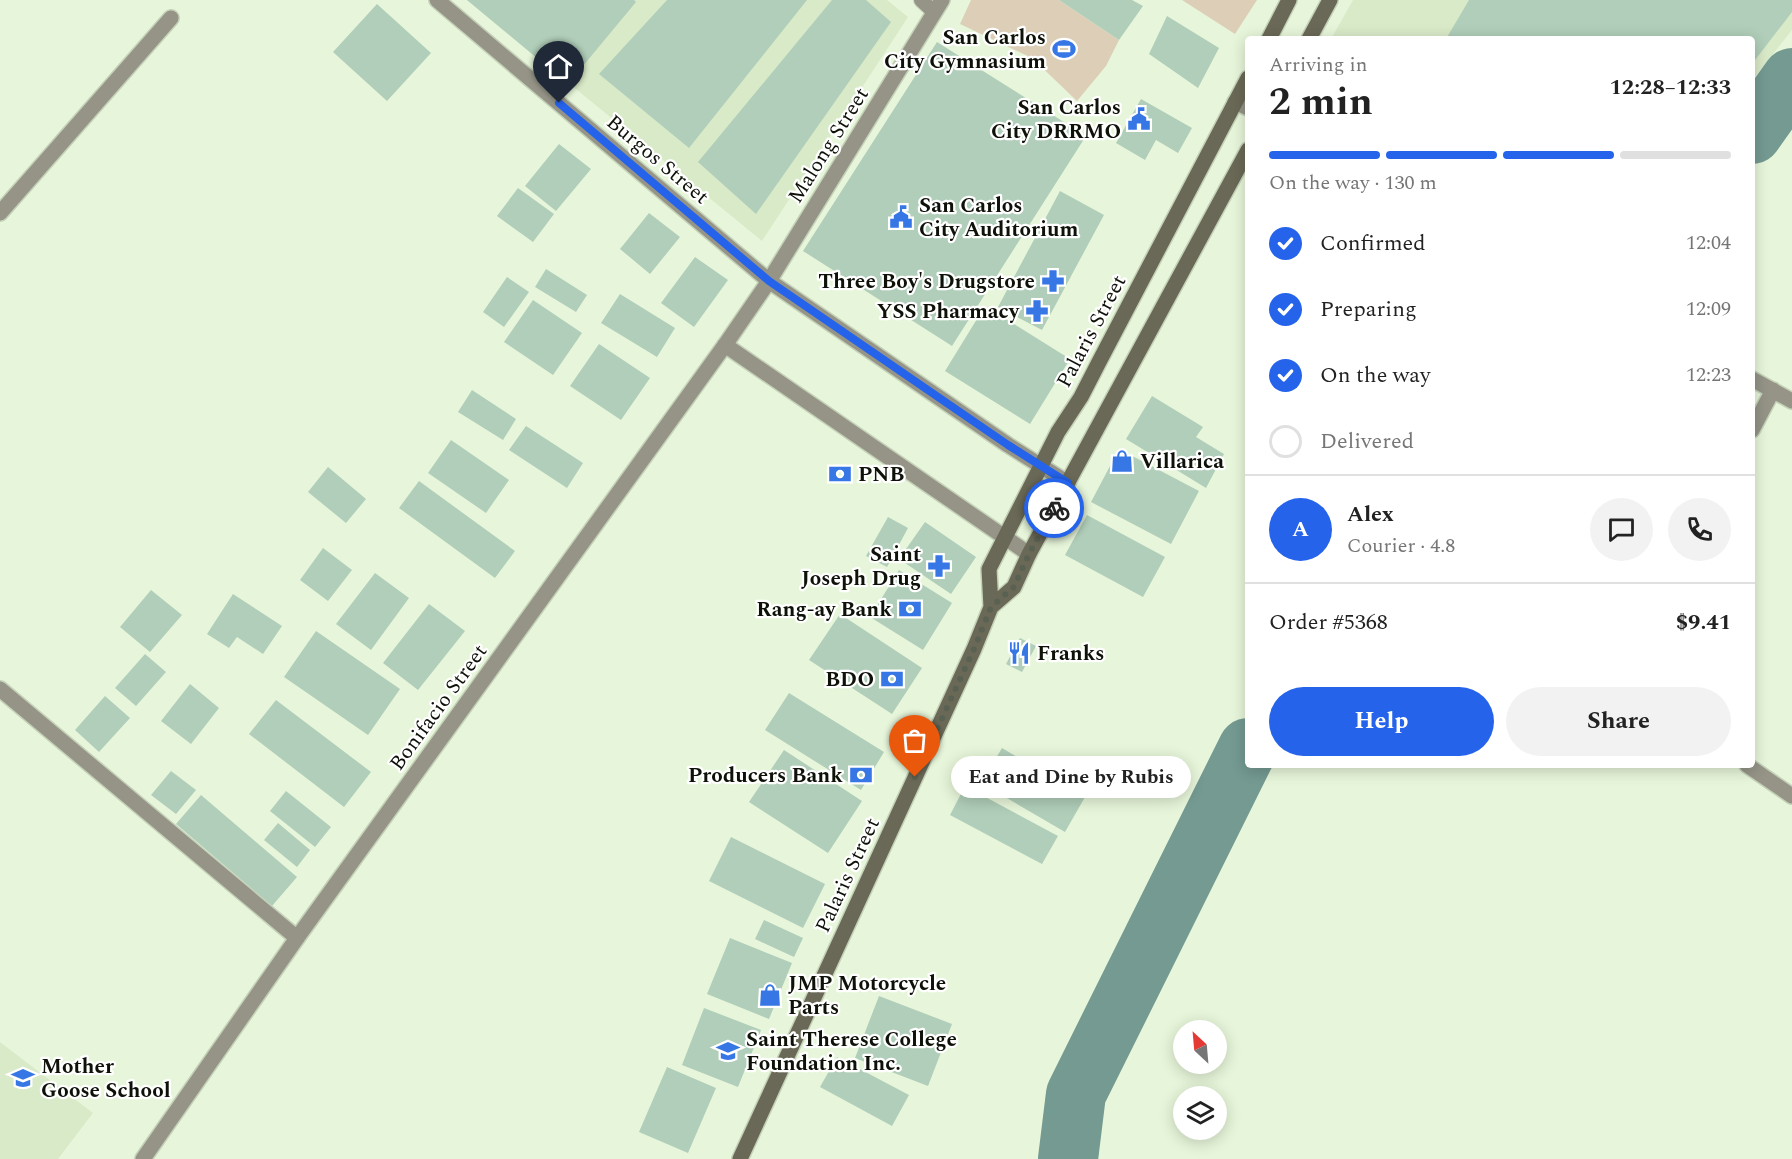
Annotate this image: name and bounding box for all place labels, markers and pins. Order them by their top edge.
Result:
place label: San Carlos City Gymnasium [884,22,1046,78]
sports icon: San Carlos City Gymnasium [1051,36,1077,62]
pin [533,41,584,103]
place label: San Carlos City DRRMO [991,92,1121,148]
public building icon: San Carlos City DRRMO [1126,106,1152,132]
place label: San Carlos City Auditorium [919,190,1078,246]
public building icon: San Carlos City Auditorium [888,204,914,230]
place label: Three Boy's Drugstore [818,266,1035,298]
pharmacy icon: Three Boy's Drugstore [1040,268,1066,294]
place label: YSS Pharmacy [877,296,1020,328]
pharmacy icon: YSS Pharmacy [1024,298,1050,324]
place label: Villarica [1140,446,1224,478]
shop icon: Villarica [1109,448,1135,474]
place label: PNB [858,459,904,491]
bank icon: PNB [827,461,853,487]
place label: Saint Joseph Drug [801,539,921,595]
pharmacy icon: Saint Joseph Drug [926,553,952,579]
place label: Rang-ay Bank [756,594,892,626]
bank icon: Rang-ay Bank [897,596,923,622]
place label: Franks [1037,638,1104,670]
restaurant icon: Franks [1006,640,1032,666]
place label: BDO [825,664,874,696]
bank icon: BDO [879,666,905,692]
pin [889,715,940,777]
callout: Eat and Dine by Rubis [951,756,1191,798]
place label: Producers Bank [688,760,843,792]
bank icon: Producers Bank [848,762,874,788]
place label: JMP Motorcycle Parts [788,968,946,1024]
shop icon: JMP Motorcycle Parts [757,982,783,1008]
place label: Saint Therese College Foundation Inc. [746,1024,957,1080]
school or university icon: Saint Therese College Foundation Inc. [715,1038,741,1064]
place label: Mother Goose School [41,1051,171,1107]
school or university icon: Mother Goose School [10,1065,36,1091]

